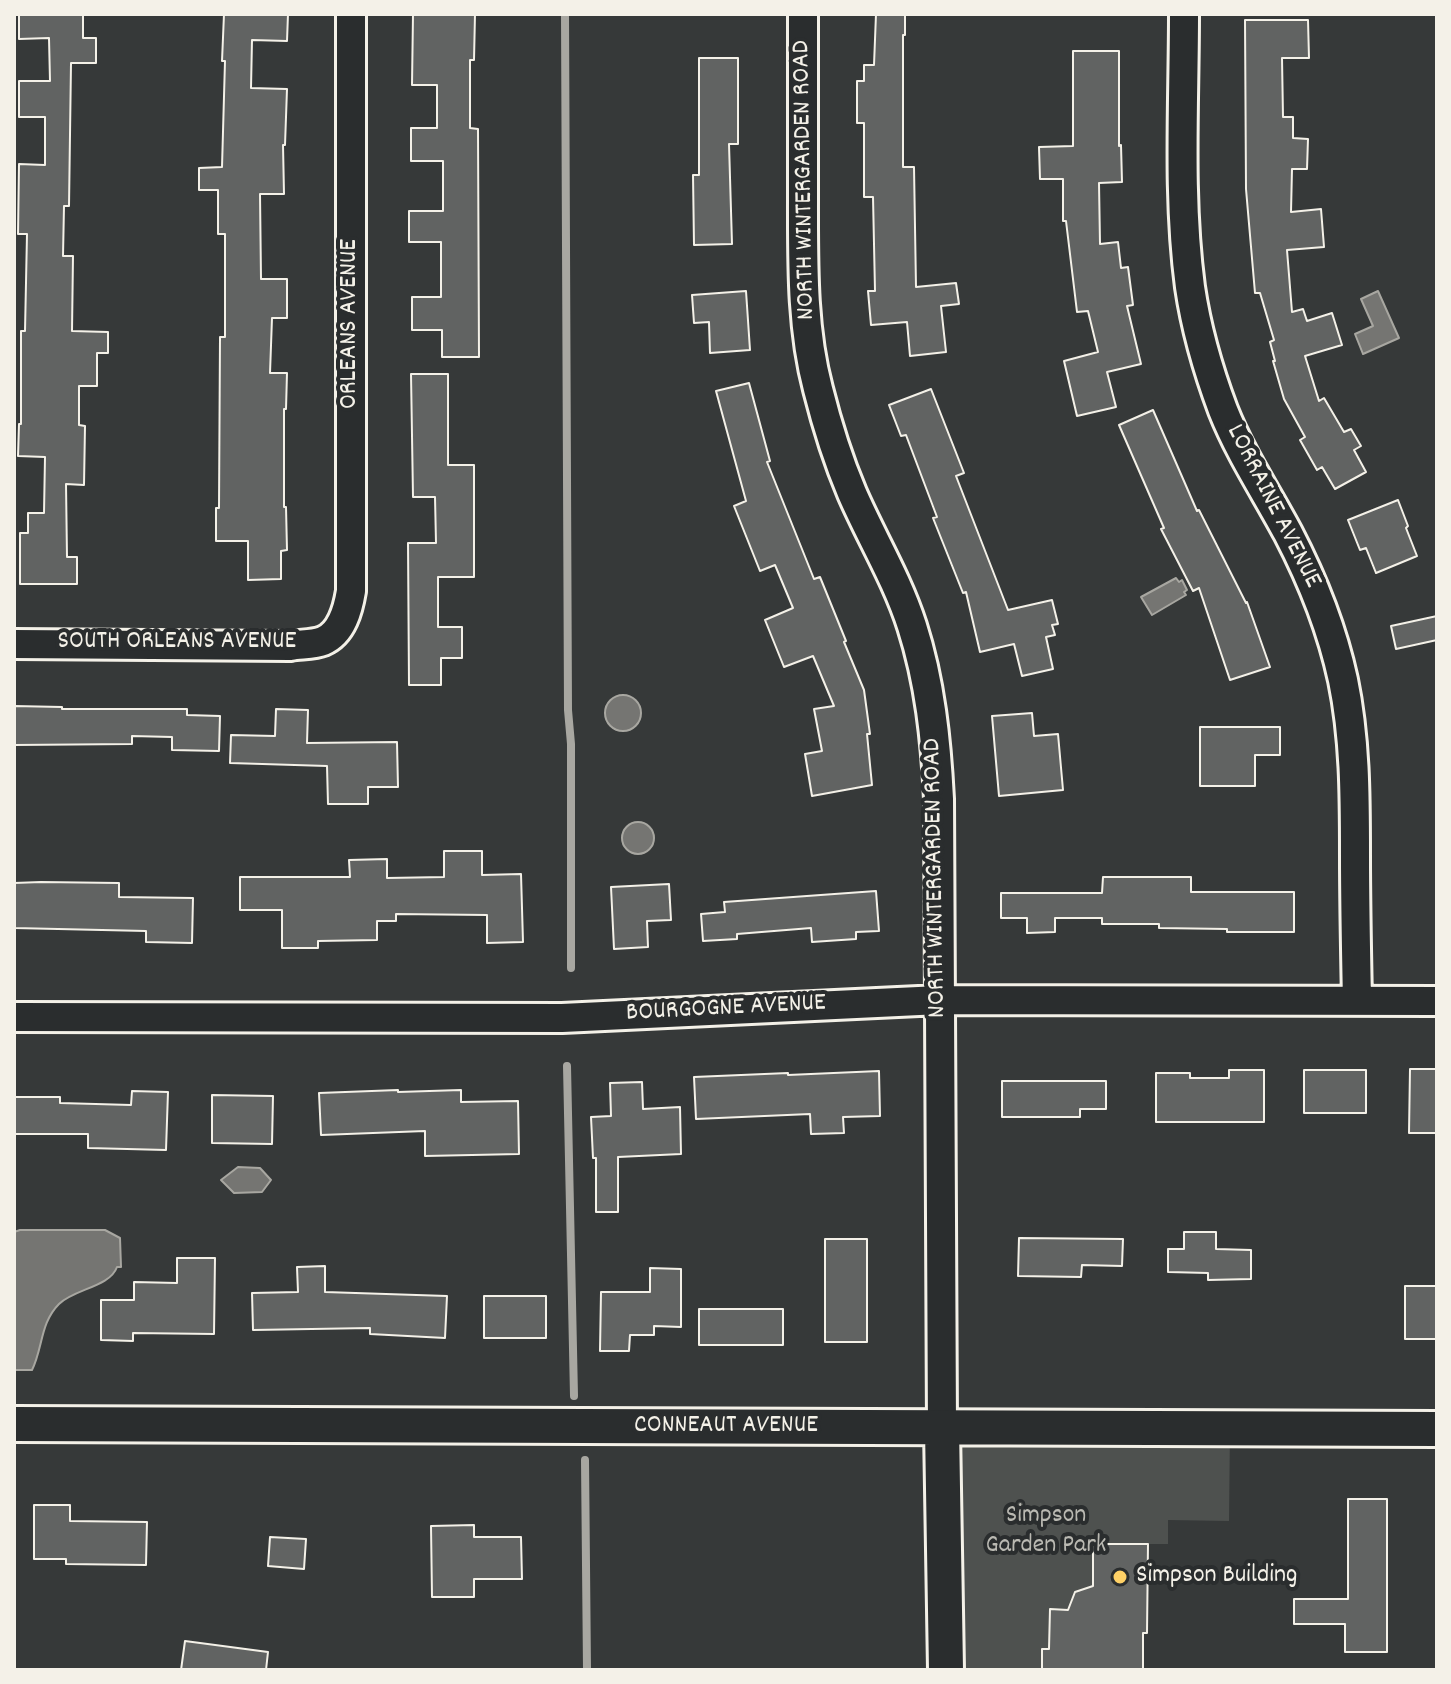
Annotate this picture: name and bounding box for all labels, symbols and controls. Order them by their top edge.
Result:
street label: NORTH WINTERGARDEN ROAD [788,40,824,320]
street label: ORLEANS AVENUE [335,239,367,409]
street label: LORRAINE AVENUE [1217,420,1327,594]
street label: SOUTH ORLEANS AVENUE [58,627,296,659]
street label: NORTH WINTERGARDEN ROAD [919,738,955,1018]
street label: BOURGOGNE AVENUE [625,989,827,1031]
street label: CONNEAUT AVENUE [634,1411,818,1443]
park label: Simpson Garden Park [986,1501,1106,1562]
place label: Simpson Building [1136,1561,1297,1593]
marker: Simpson Building [1111,1568,1129,1586]

